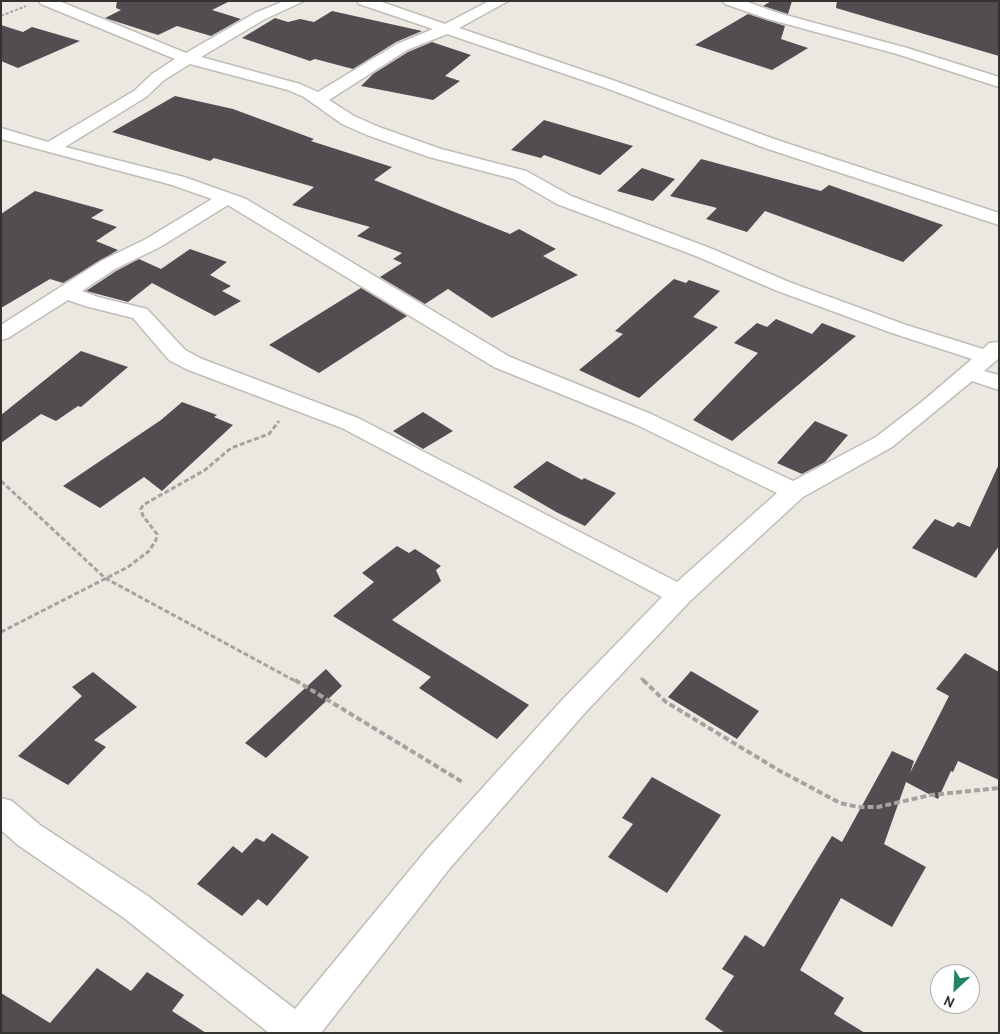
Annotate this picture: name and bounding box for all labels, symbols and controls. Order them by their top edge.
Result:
north arrow [930,964,980,1014]
text: N [941,991,957,1012]

